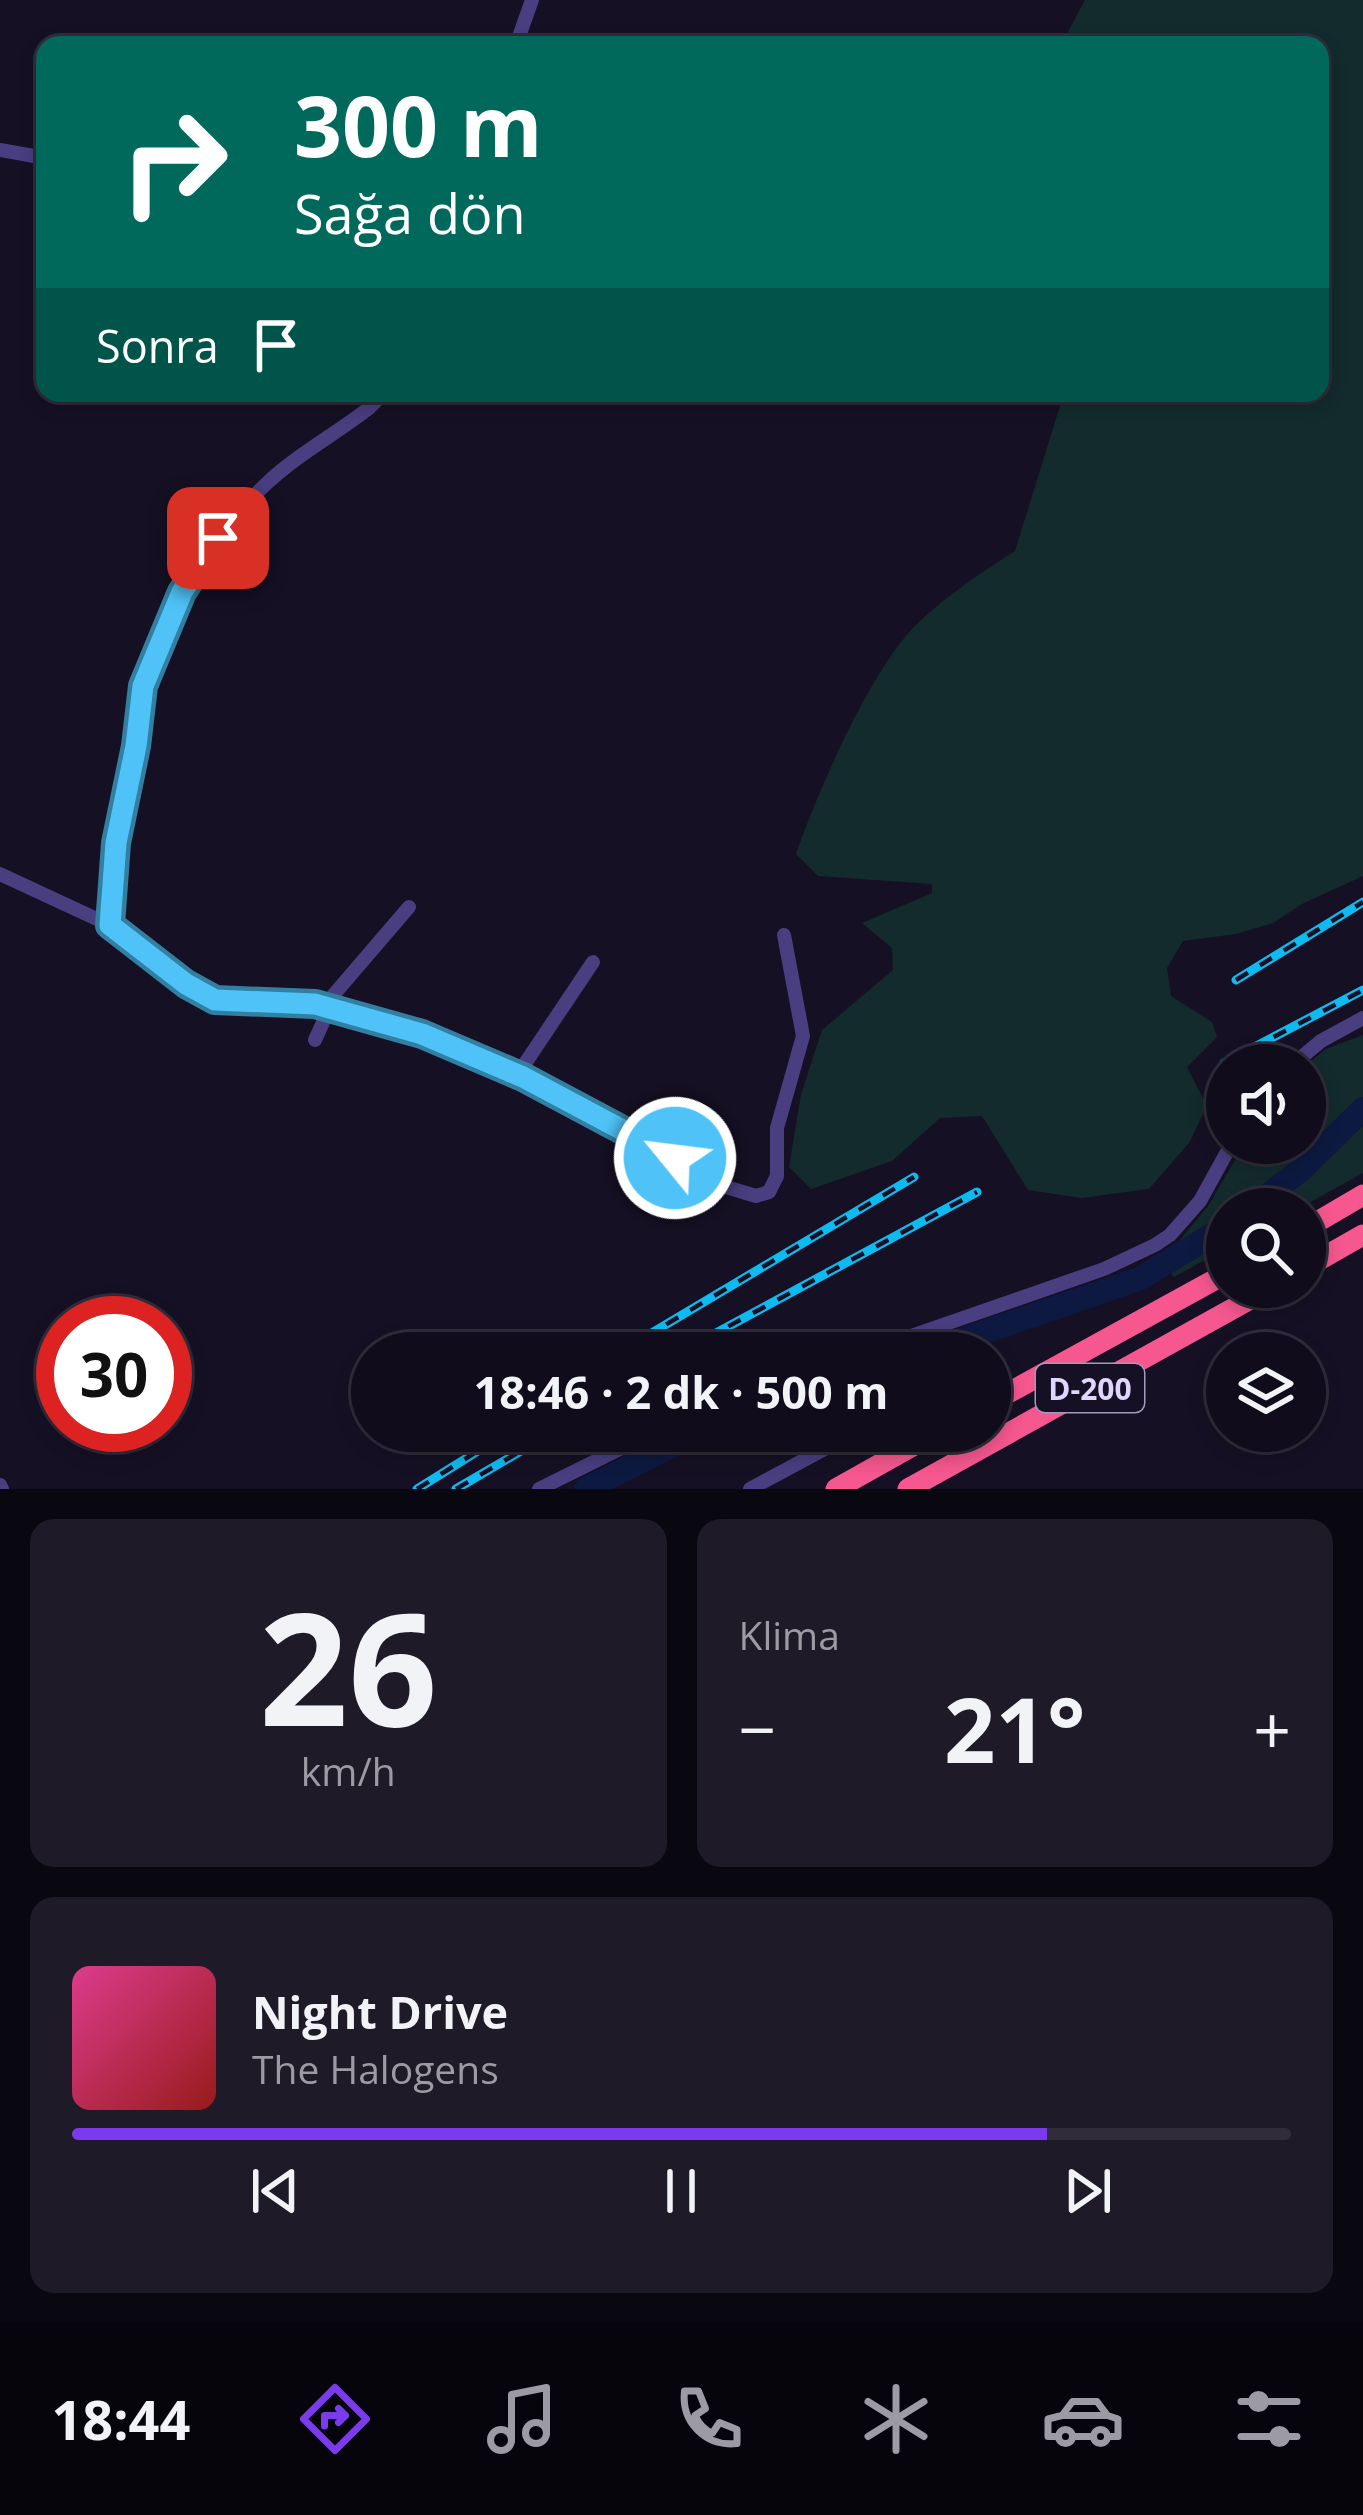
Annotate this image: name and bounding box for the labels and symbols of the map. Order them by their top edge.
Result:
pin [167,487,269,589]
position arrow [612,1095,738,1221]
speed limit sign: 30 [36,1296,192,1452]
road number: D-200 [1036,1364,1144,1412]

